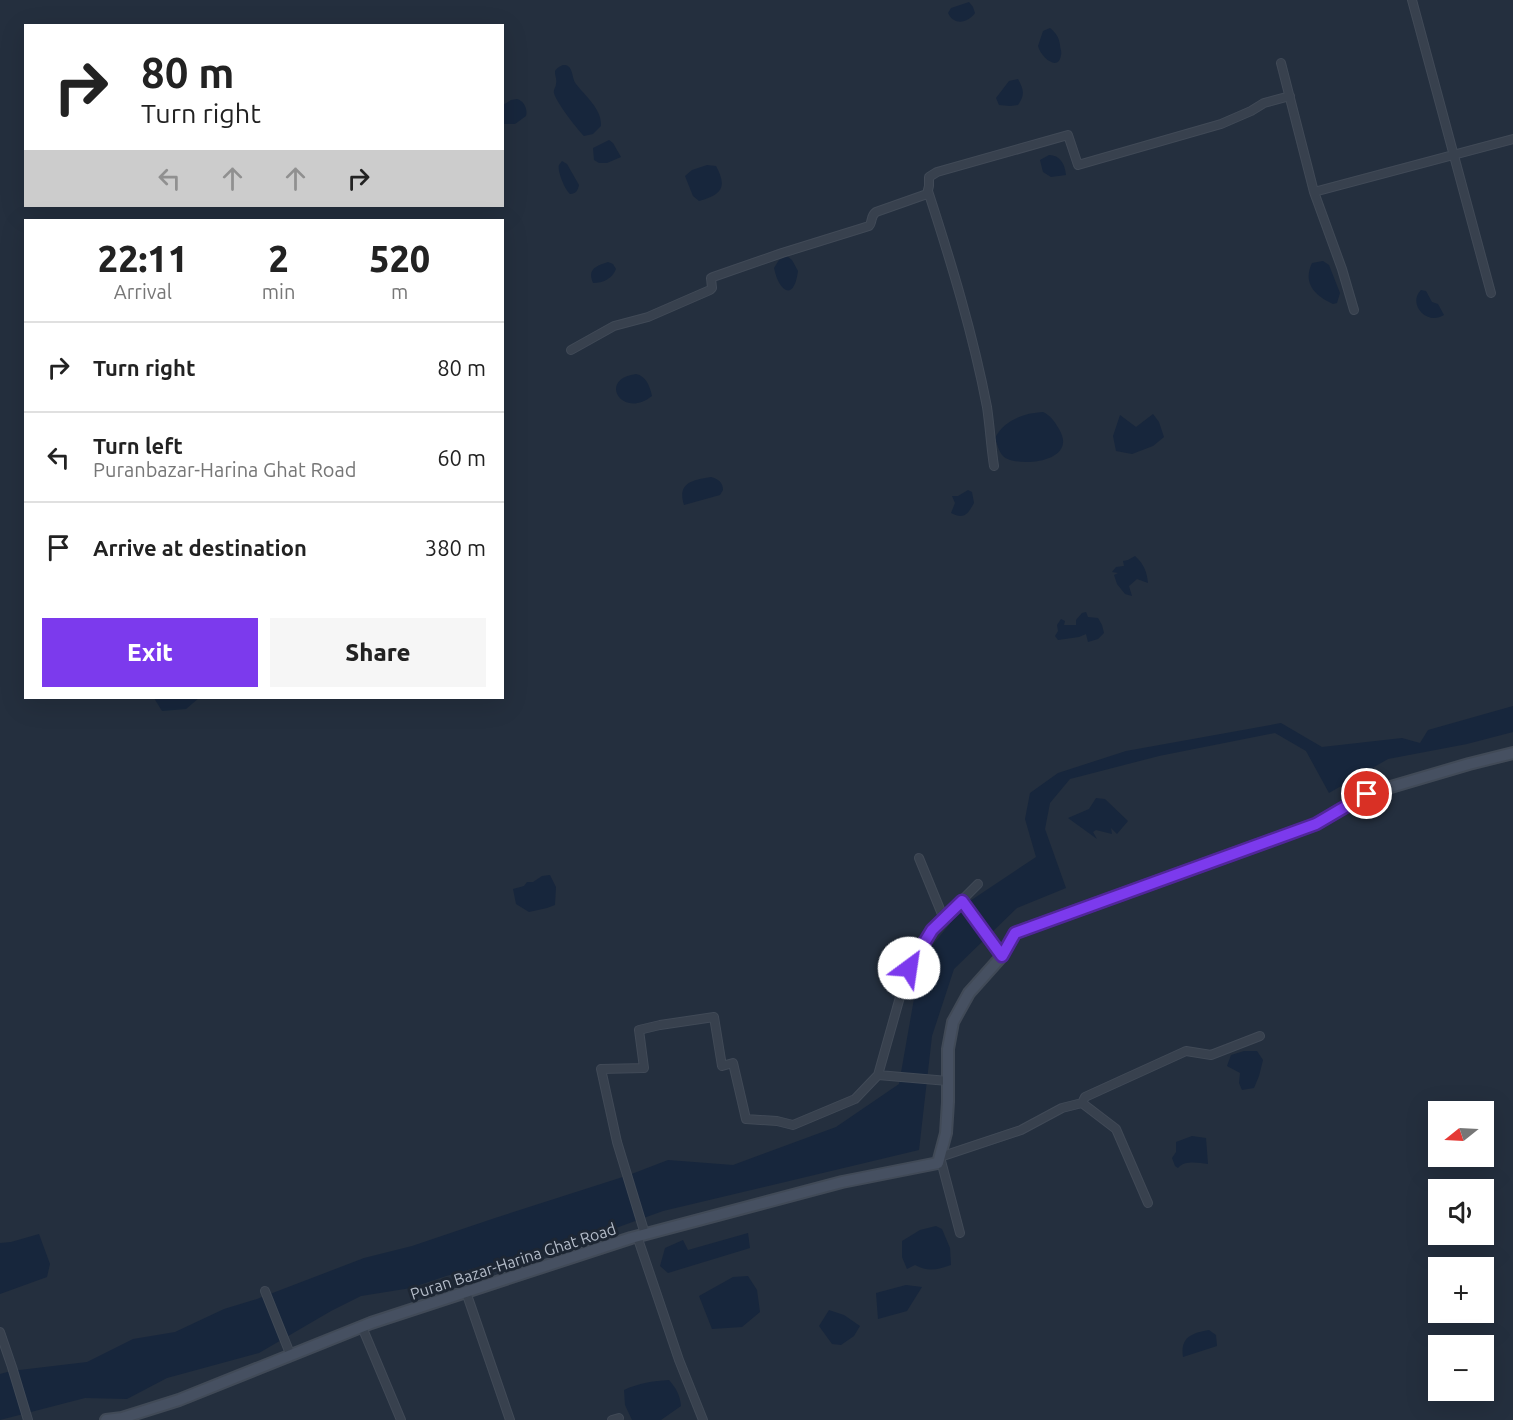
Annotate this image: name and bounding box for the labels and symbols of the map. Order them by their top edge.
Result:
pin [1341,768,1392,819]
position arrow [877,936,941,1000]
north arrow [1428,1101,1494,1167]
street label: Puran Bazar-Harina Ghat Road [408,1219,618,1303]

